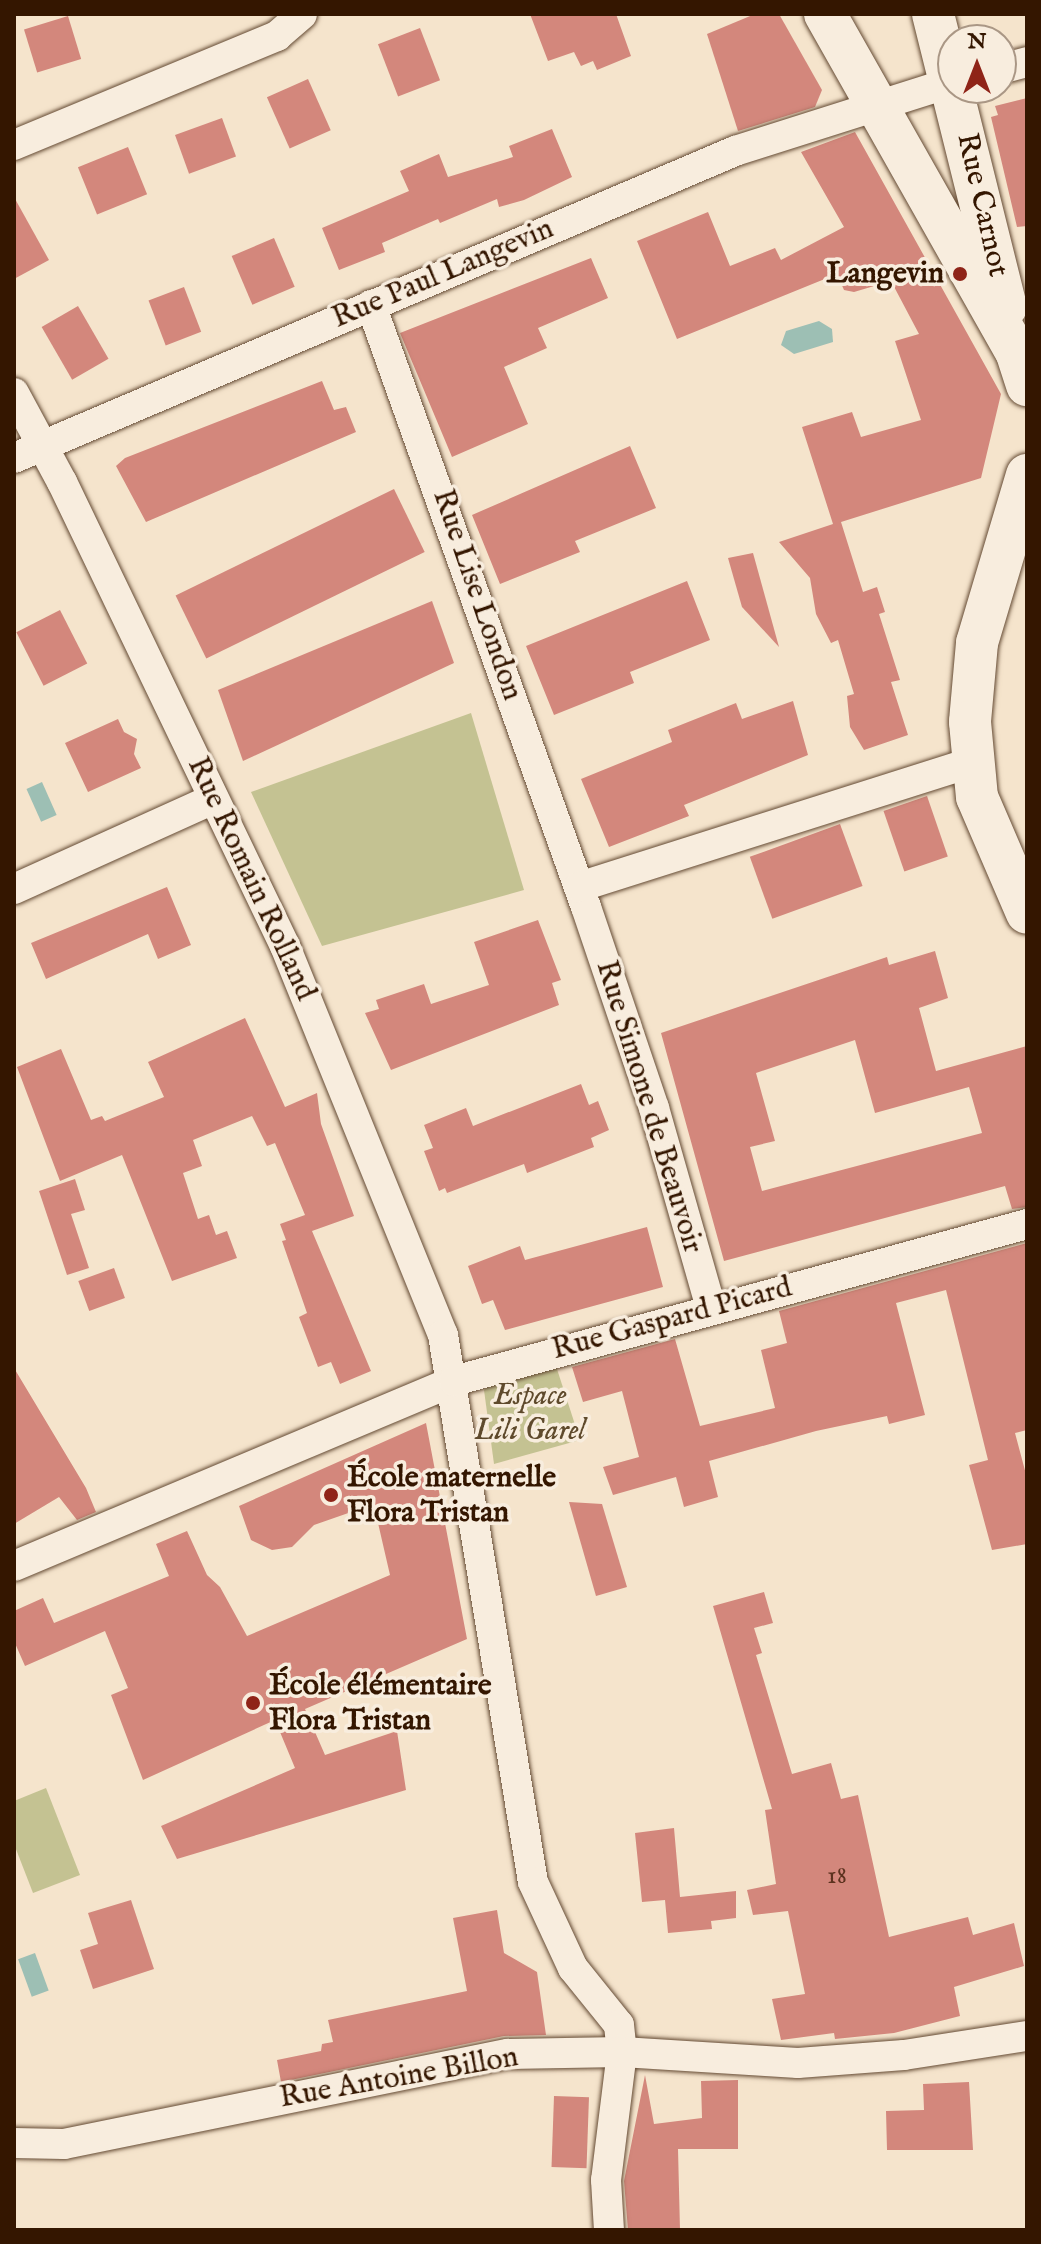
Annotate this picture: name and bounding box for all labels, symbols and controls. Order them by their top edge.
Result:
north arrow [937,24,1017,104]
text: N [967,28,987,56]
street label: Rue Carnot [948,130,1016,280]
street label: Rue Paul Langevin [327,211,559,337]
place label: Langevin [826,256,944,292]
marker: Langevin [951,265,969,283]
street label: Rue Lise London [424,485,530,705]
street label: Rue Romain Rolland [179,752,323,1006]
street label: Rue Simone de Beauvoir [587,956,711,1258]
street label: Rue Gaspard Picard [548,1270,796,1368]
park label: Espace Lili Garel [474,1378,586,1448]
place label: École maternelle Flora Tristan [347,1460,556,1530]
marker: École maternelle Flora Tristan [322,1486,340,1504]
place label: École élémentaire Flora Tristan [269,1668,492,1738]
marker: École élémentaire Flora Tristan [244,1694,262,1712]
house number: 18 [827,1860,847,1892]
street label: Rue Antoine Billon [277,2039,521,2117]

